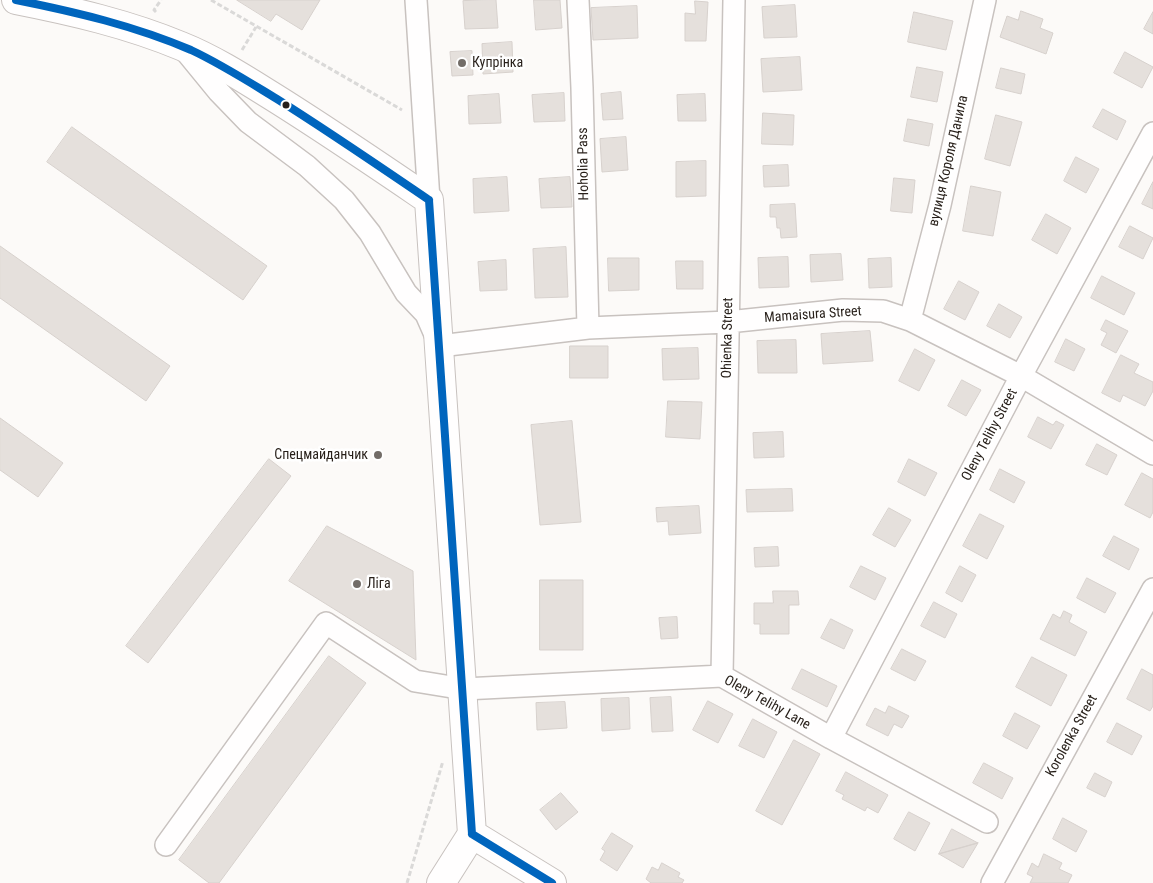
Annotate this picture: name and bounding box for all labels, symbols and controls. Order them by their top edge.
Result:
place label: Купрінка [472,55,523,71]
marker: Купрінка [456,57,468,69]
street label: вулиця Короля Данила [926,94,972,228]
unlabelled marker [281,100,291,110]
street label: Hoholia Pass [575,127,593,201]
street label: Ohienka Street [719,297,737,379]
street label: Mamaisura Street [764,303,862,327]
street label: Oleny Telihy Street [959,386,1021,484]
place label: Спецмайданчик [274,447,368,463]
marker: Спецмайданчик [372,449,384,461]
place label: Ліга [367,576,391,592]
marker: Ліга [351,578,363,590]
street label: Oleny Telihy Lane [721,672,813,734]
street label: Korolenka Street [1043,692,1101,780]

